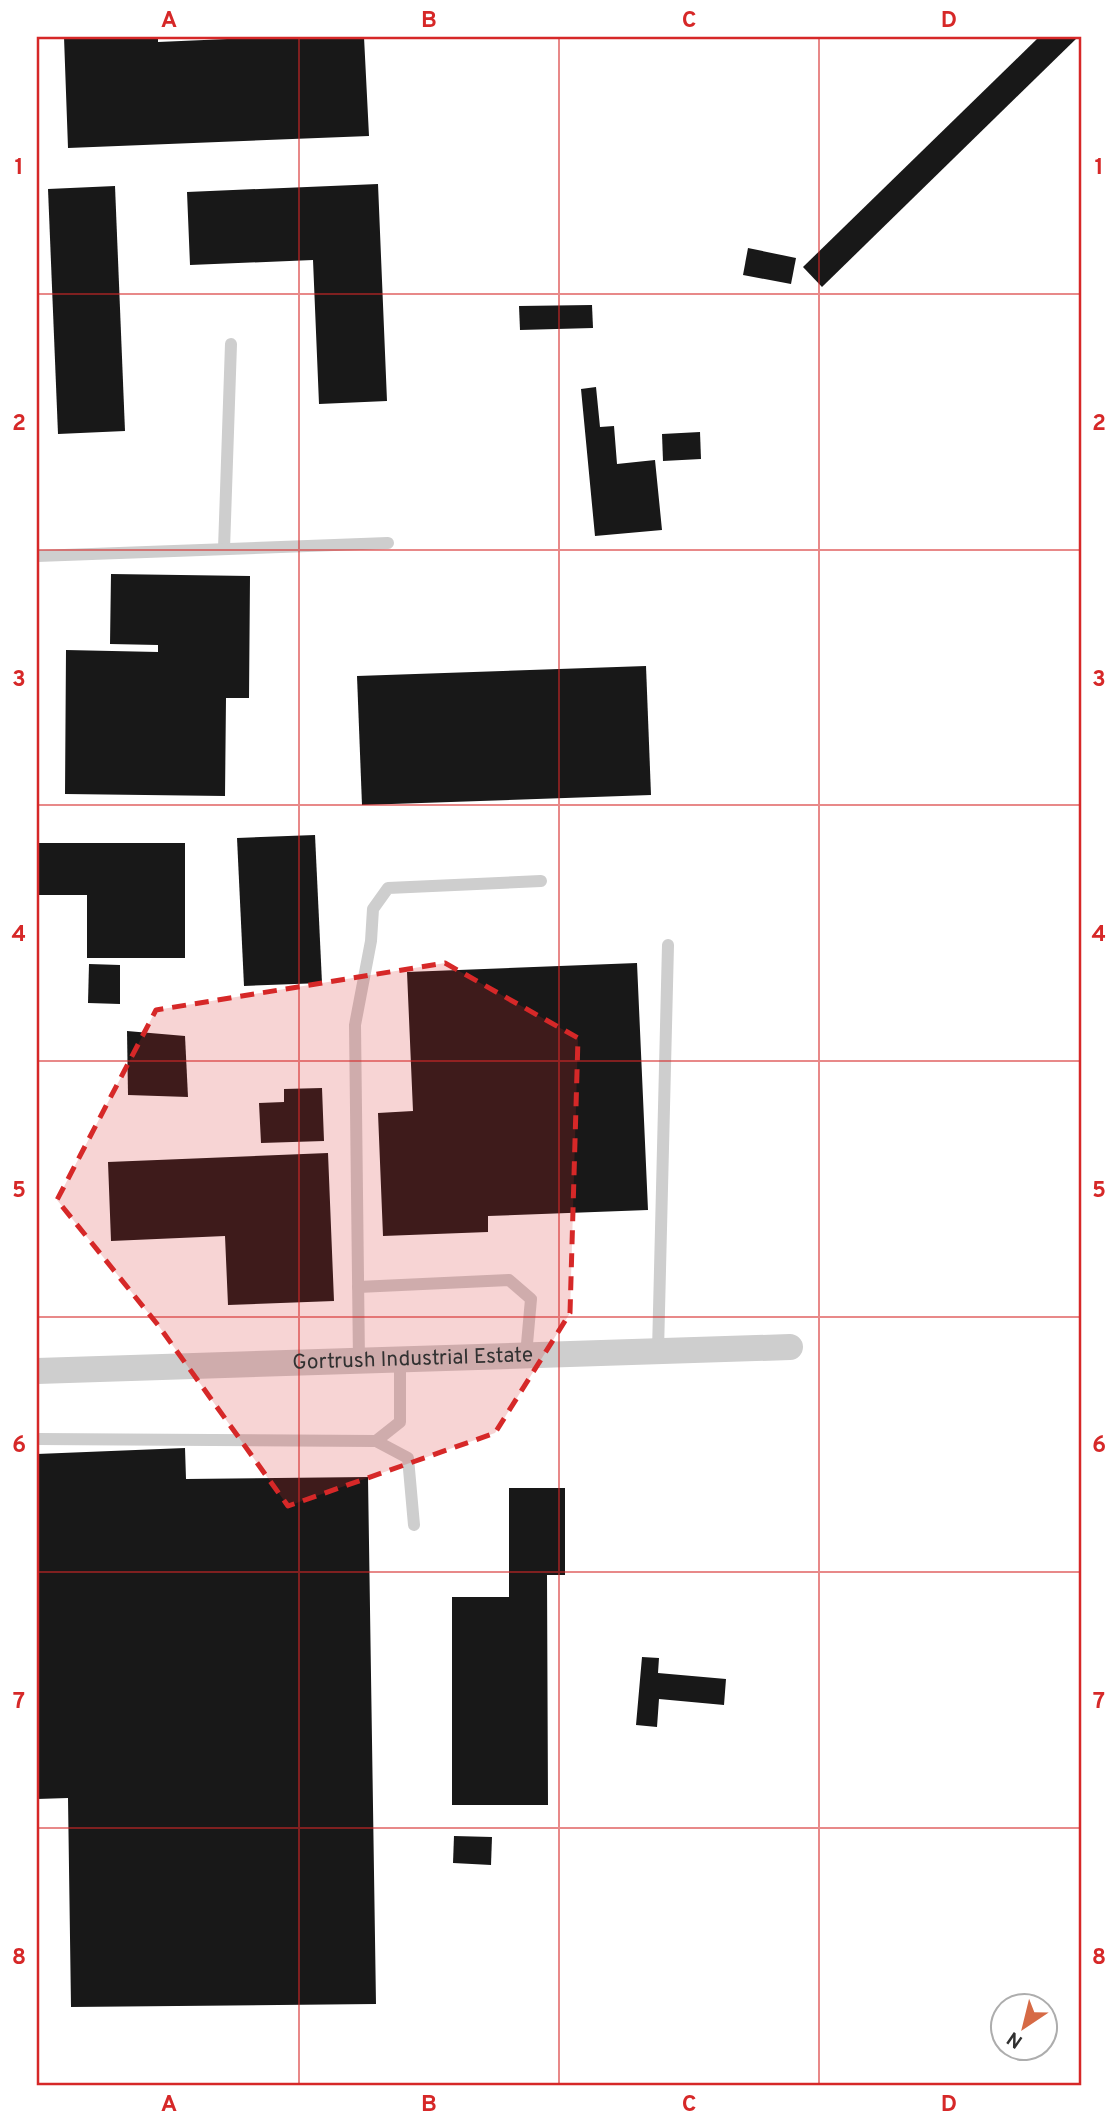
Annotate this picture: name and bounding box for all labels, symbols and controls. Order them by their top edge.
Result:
text: A [161,7,177,36]
text: B [421,7,437,36]
text: C [682,7,696,36]
text: D [941,7,957,36]
text: 1 [14,154,24,183]
text: 1 [1094,154,1104,183]
text: 2 [12,410,26,439]
text: 2 [1092,410,1106,439]
text: 3 [12,666,26,695]
text: 3 [1092,666,1106,695]
text: 4 [12,921,26,950]
text: 4 [1092,921,1106,950]
text: 5 [12,1177,26,1206]
text: 5 [1092,1177,1106,1206]
street label: Gortrush Industrial Estate [292,1342,534,1376]
text: 6 [12,1432,26,1461]
text: 6 [1092,1432,1106,1461]
text: 7 [13,1688,25,1717]
text: 7 [1093,1688,1105,1717]
text: 8 [12,1944,26,1973]
text: 8 [1092,1944,1106,1973]
north arrow [988,1993,1058,2062]
text: N [1003,2026,1028,2053]
text: A [161,2091,177,2120]
text: B [421,2091,437,2120]
text: C [682,2091,696,2120]
text: D [941,2091,957,2120]

